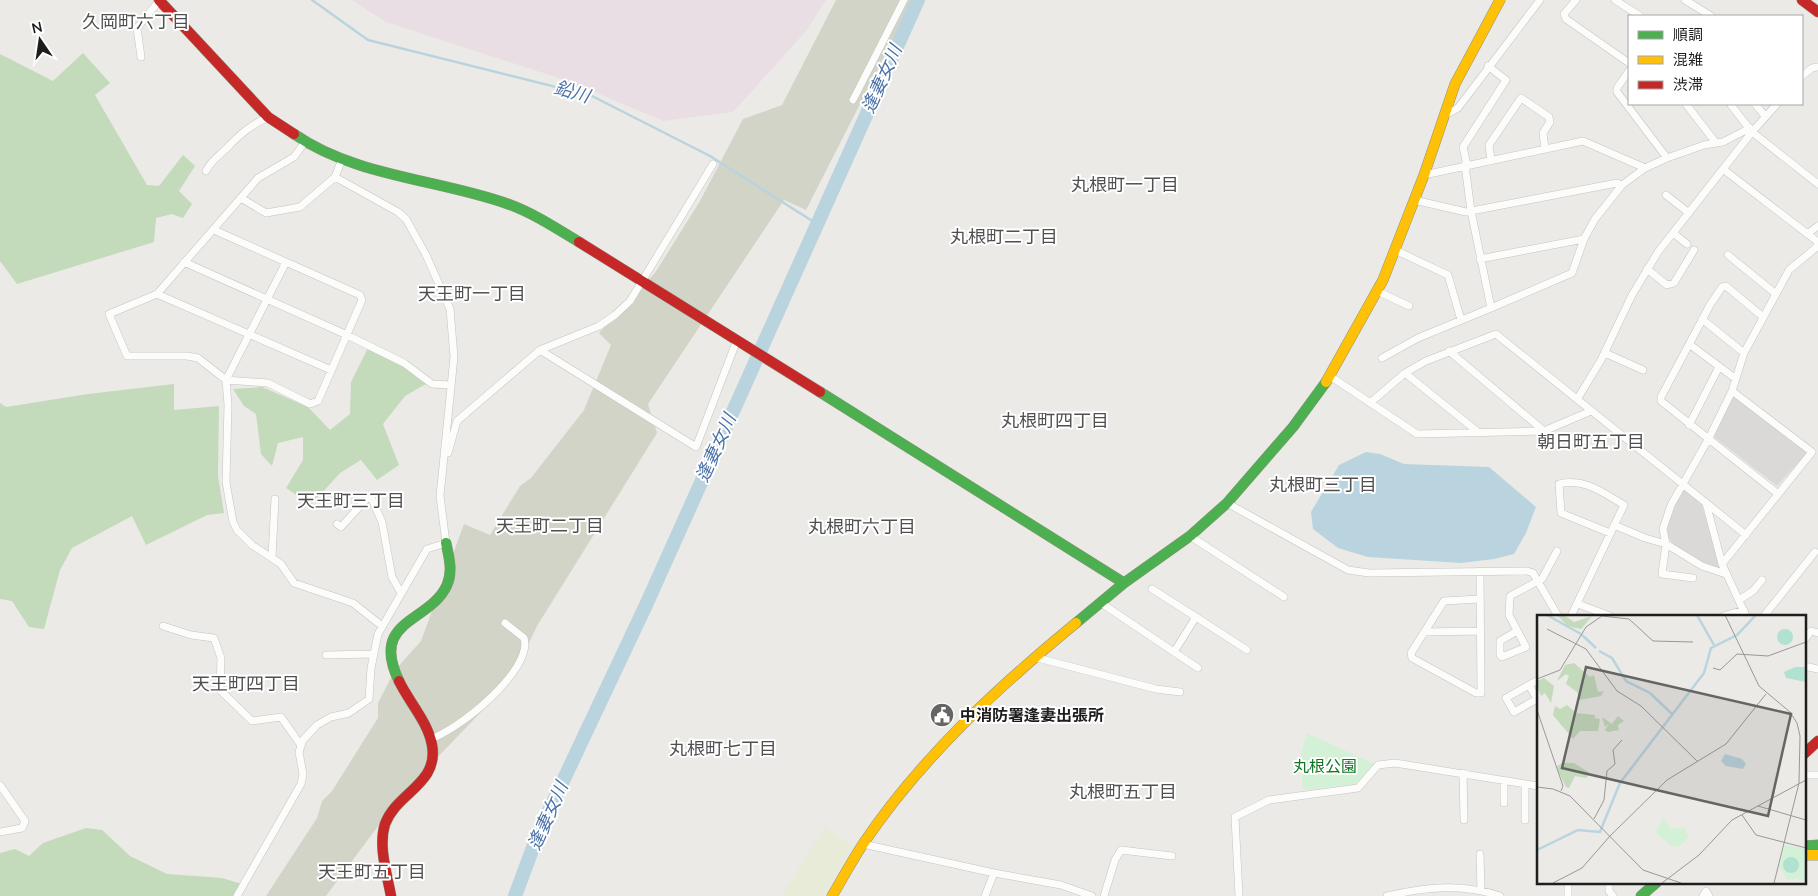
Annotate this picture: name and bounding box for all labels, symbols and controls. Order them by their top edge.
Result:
district label: 久岡町六丁目 [82,10,190,34]
north arrow [15,15,65,65]
legend [1628,15,1803,105]
text: N [30,17,44,38]
text: 順調 [1673,25,1703,45]
water label: 逢妻女川 [856,39,908,117]
text: 混雑 [1673,50,1703,70]
text: 渋滞 [1673,75,1703,95]
water label: 鉛川 [551,76,595,109]
district label: 丸根町一丁目 [1071,173,1179,197]
district label: 丸根町二丁目 [950,225,1058,249]
district label: 天王町一丁目 [418,282,526,306]
water label: 逢妻女川 [690,408,742,486]
district label: 丸根町四丁目 [1001,409,1109,433]
district label: 朝日町五丁目 [1537,430,1645,454]
district label: 丸根町三丁目 [1269,473,1377,497]
district label: 天王町三丁目 [297,489,405,513]
district label: 天王町二丁目 [496,514,604,538]
district label: 丸根町六丁目 [808,515,916,539]
inset map [1537,615,1806,884]
district label: 天王町四丁目 [192,672,300,696]
public building icon: 中消防署逢妻出張所 [929,702,955,728]
place label: 中消防署逢妻出張所 [960,705,1104,727]
district label: 丸根町七丁目 [669,737,777,761]
park label: 丸根公園 [1293,756,1357,778]
water label: 逢妻女川 [522,776,574,854]
district label: 丸根町五丁目 [1069,780,1177,804]
district label: 天王町五丁目 [318,860,426,884]

